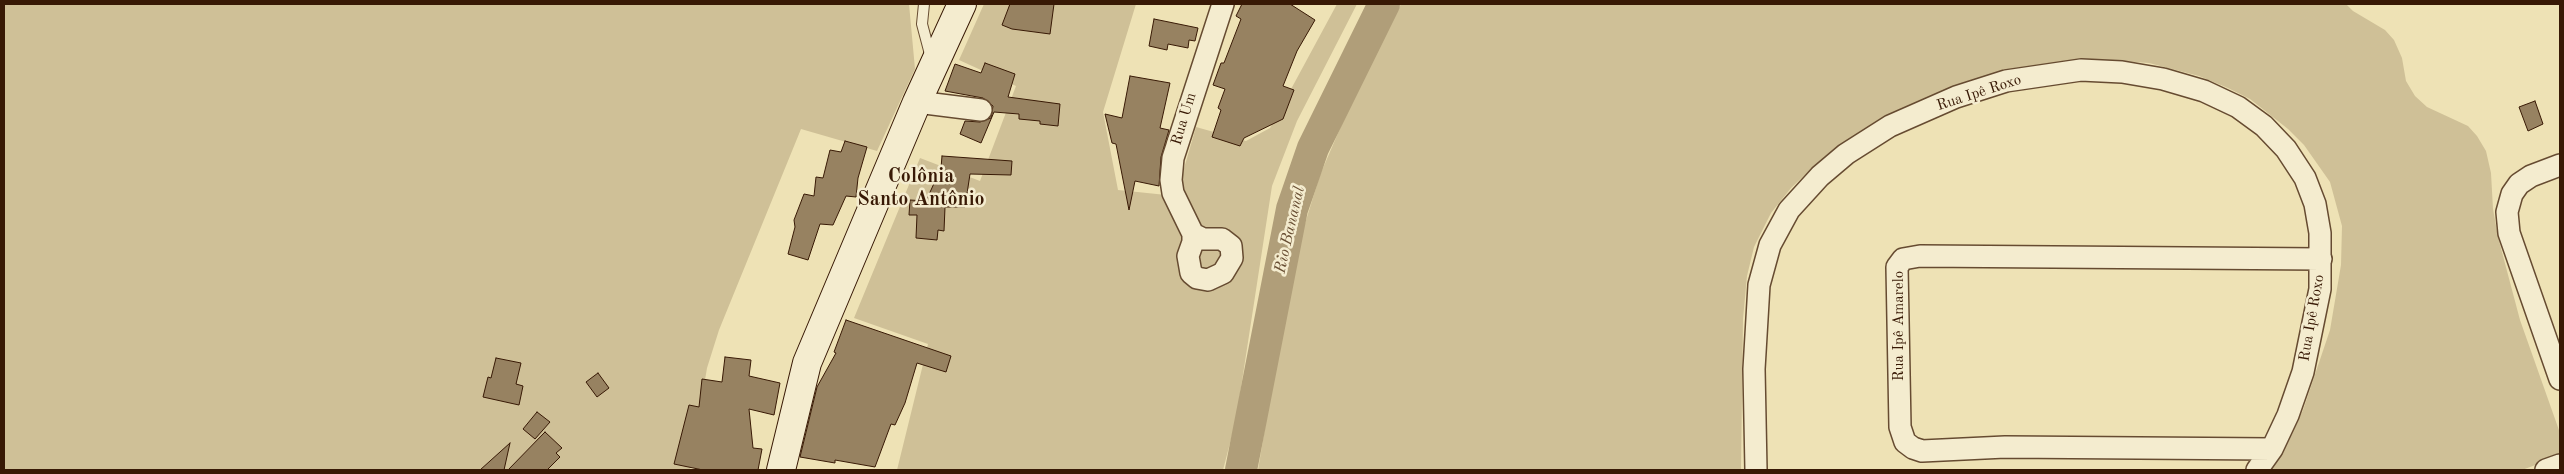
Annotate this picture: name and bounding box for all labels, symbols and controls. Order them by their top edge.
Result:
street label: Rua Ipê Roxo [1934,71,2024,115]
street label: Rua Um [1168,91,1200,147]
district label: Colônia Santo Antônio [857,165,985,212]
water label: Rio Bananal [1271,185,1309,275]
street label: Rua Ipê Amarelo [1890,271,1908,381]
street label: Rua Ipê Roxo [2296,273,2328,363]

